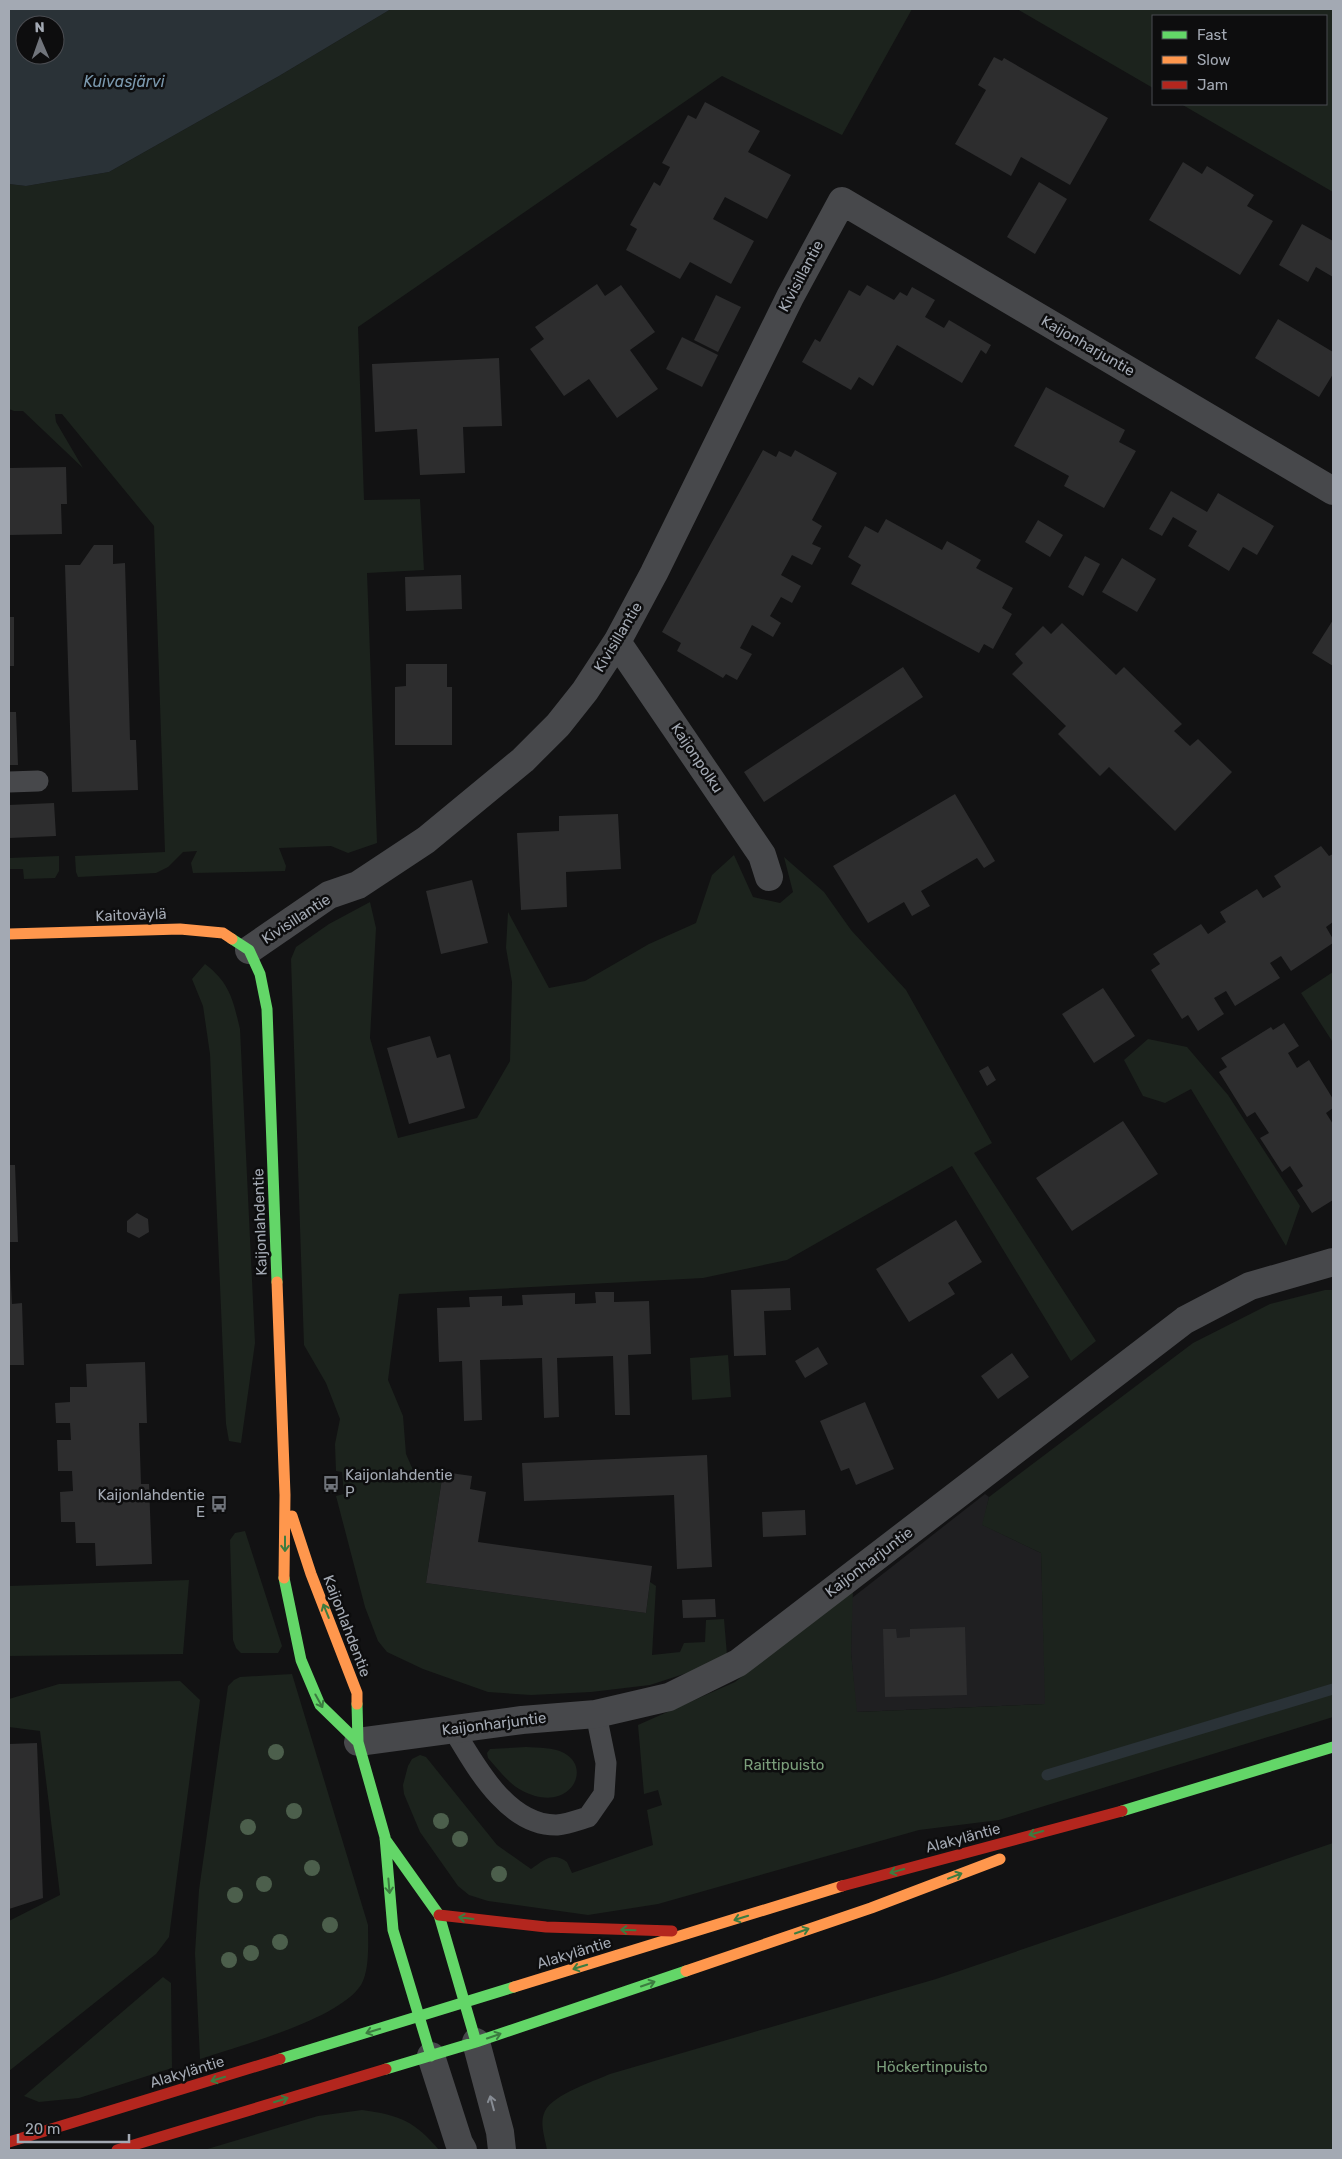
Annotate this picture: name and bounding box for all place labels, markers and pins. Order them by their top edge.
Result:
place label: Kaijonlahdentie P [345,1466,453,1501]
bus stop icon: Kaijonlahdentie P [321,1474,341,1494]
place label: Kaijonlahdentie E [97,1486,205,1521]
bus stop icon: Kaijonlahdentie E [209,1494,229,1514]

